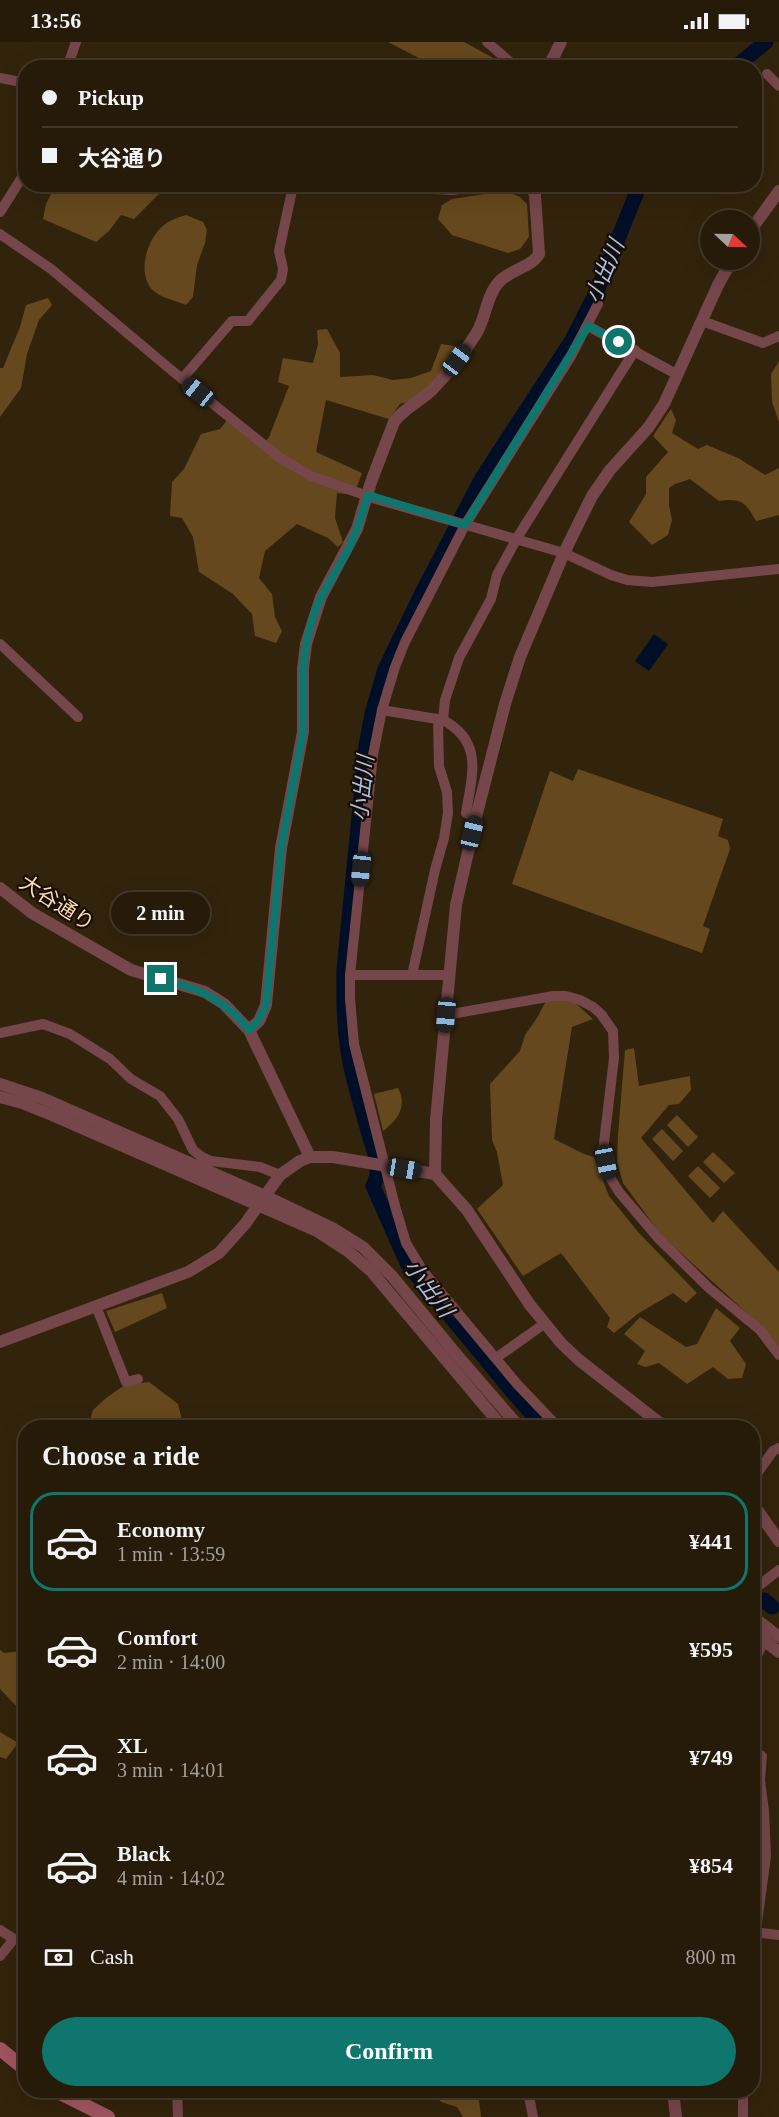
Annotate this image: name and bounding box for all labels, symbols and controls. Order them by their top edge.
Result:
text: 13:56 [30,8,81,33]
text: Pickup [78,85,144,110]
text: 大谷通り [78,146,166,171]
north arrow [700,210,760,270]
map controls [700,210,760,270]
water label: 小出川 [580,234,630,306]
route start [605,328,632,355]
car [439,340,475,380]
car [178,374,218,410]
water label: 小出川 [347,752,379,822]
car [459,813,485,853]
car [350,850,372,888]
street label: 大谷通り [15,870,99,936]
callout: 2 min [112,892,210,934]
text: 2 min [136,902,185,924]
route end [147,965,174,992]
car [435,996,457,1034]
car [594,1143,618,1181]
car [385,1157,423,1181]
water label: 小出川 [399,1254,460,1324]
text: Choose a ride [42,1441,200,1471]
icon: car [45,1515,99,1569]
text: Economy [117,1517,205,1542]
text: ¥441 [689,1529,733,1554]
text: 1 min · 13:59 [117,1543,225,1565]
icon: car [45,1623,99,1677]
text: Comfort [117,1625,198,1650]
text: ¥595 [689,1637,733,1662]
text: 2 min · 14:00 [117,1651,225,1673]
icon: car [45,1731,99,1785]
text: XL [117,1733,148,1758]
text: ¥749 [689,1745,733,1770]
text: 3 min · 14:01 [117,1759,225,1781]
icon: car [45,1839,99,1893]
text: Black [117,1841,171,1866]
text: ¥854 [689,1853,733,1878]
text: 4 min · 14:02 [117,1867,225,1889]
icon: cash [42,1941,75,1974]
text: Cash [90,1944,134,1969]
text: 800 m [685,1946,736,1968]
button: Confirm [42,2017,736,2086]

